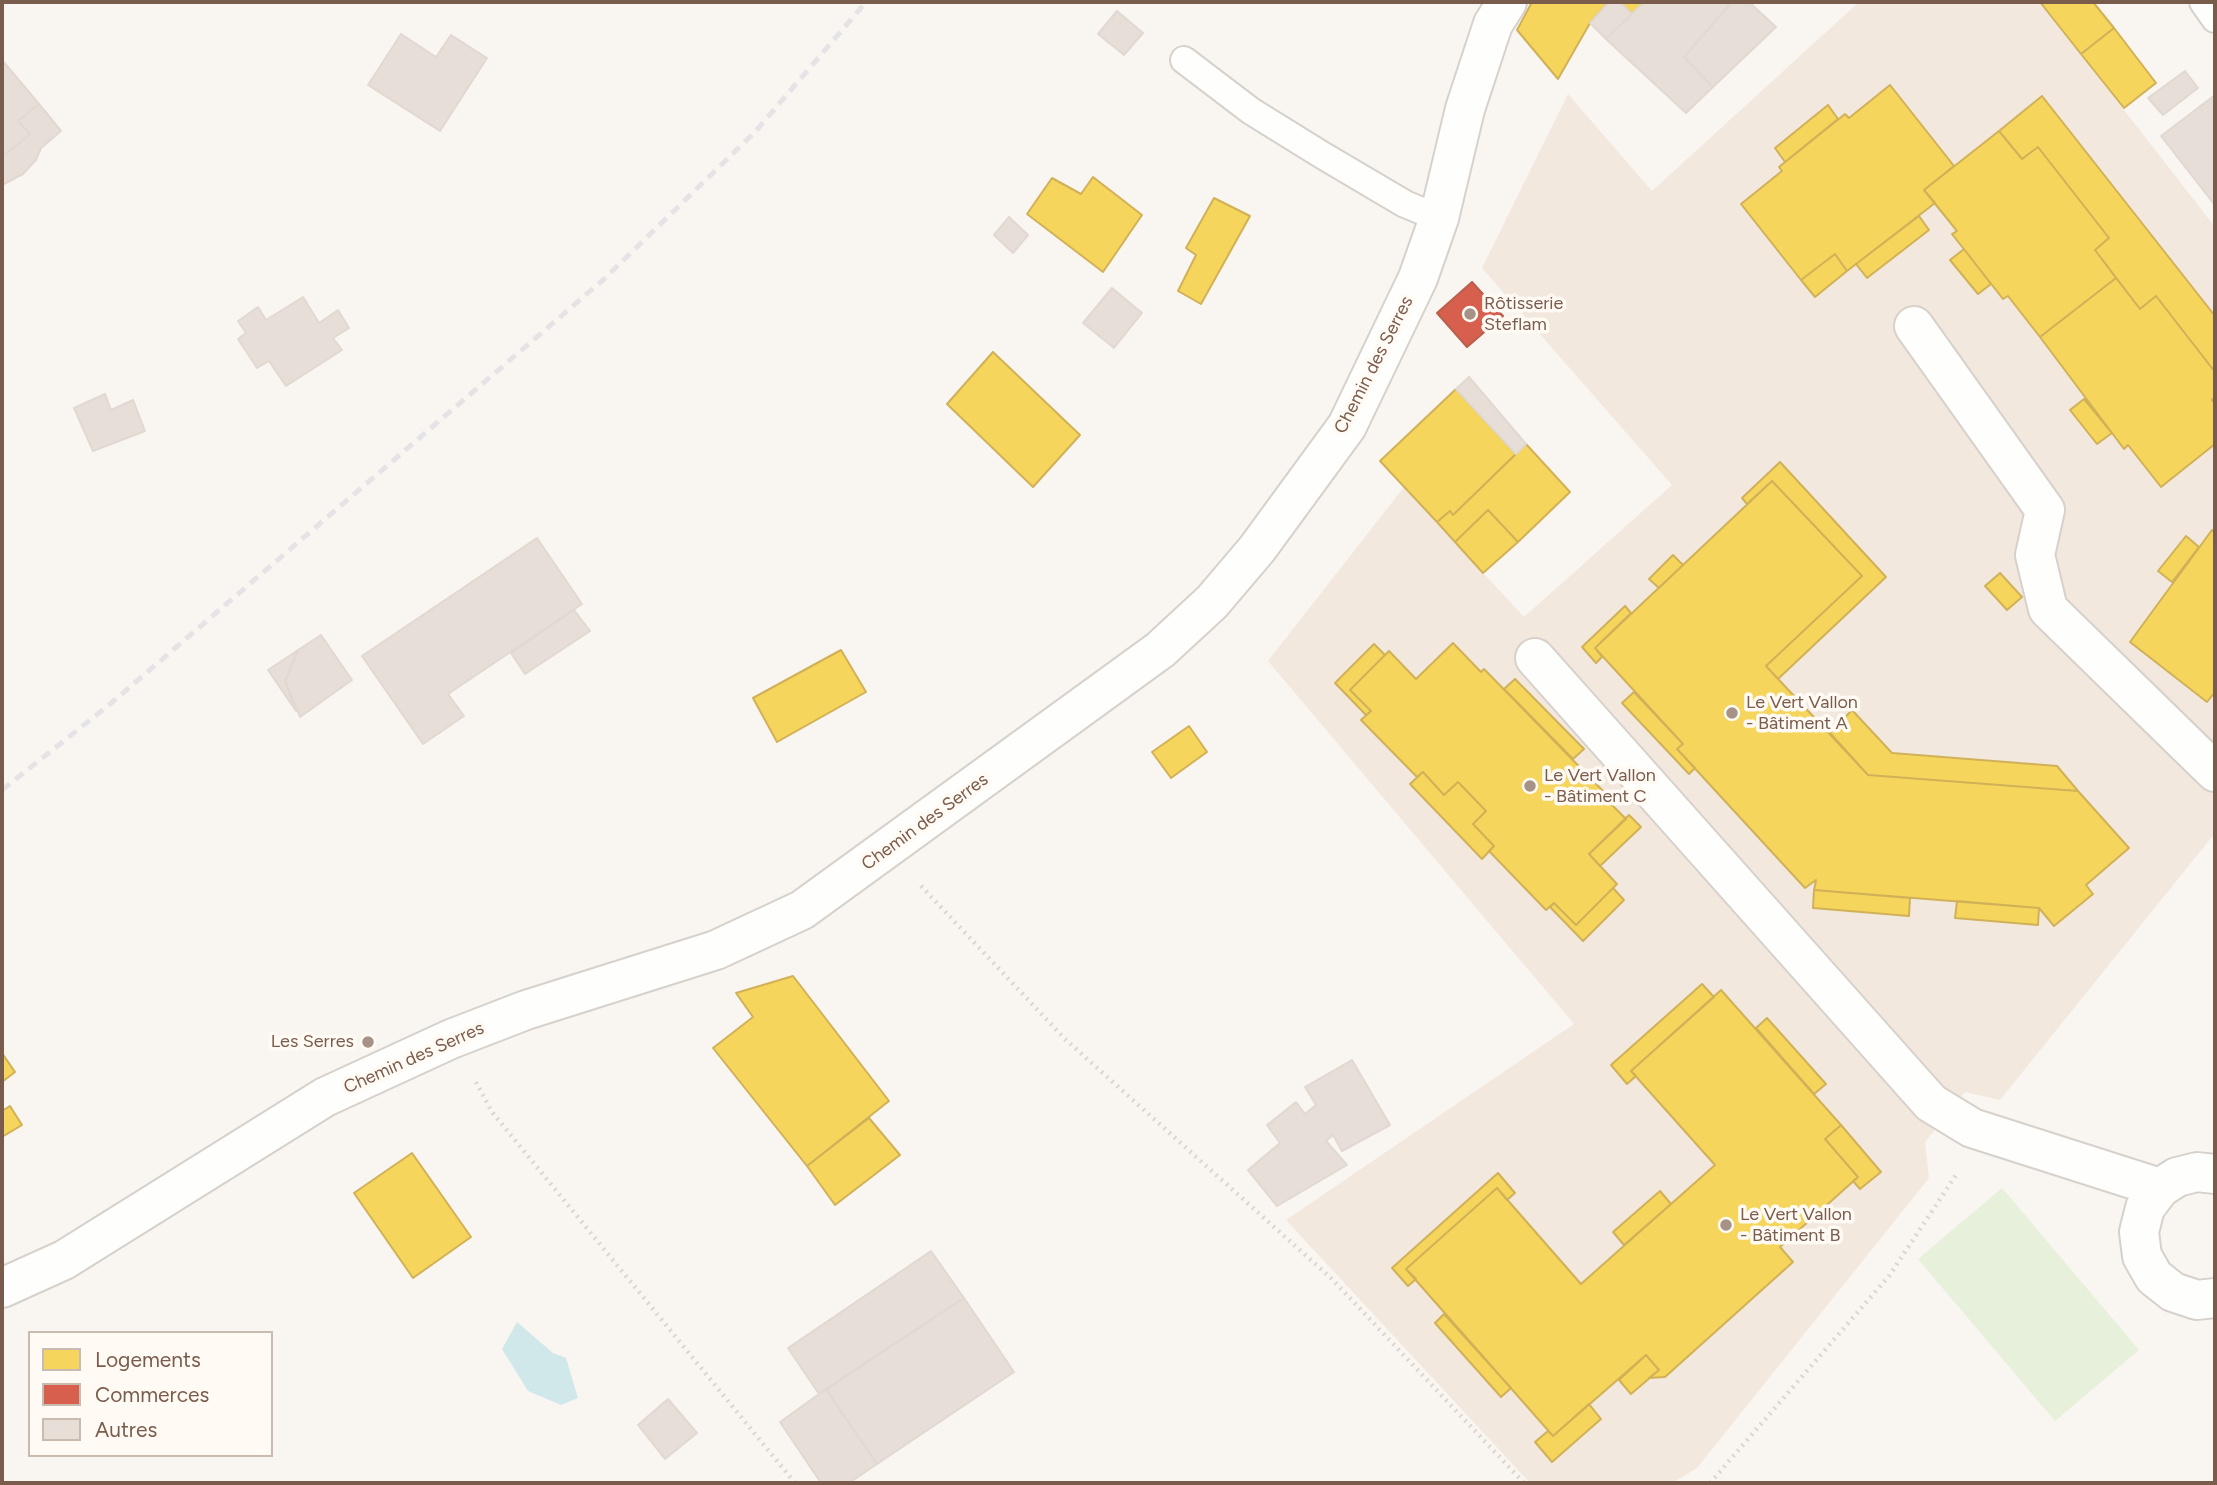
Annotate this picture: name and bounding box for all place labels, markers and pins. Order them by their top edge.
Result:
place label: Rôtisserie Steflam [1484,293,1563,336]
marker: Rôtisserie Steflam [1462,306,1478,322]
place label: Le Vert Vallon - Bâtiment A [1746,692,1858,734]
marker: Le Vert Vallon - Bâtiment A [1724,705,1740,721]
place label: Le Vert Vallon - Bâtiment C [1544,765,1656,808]
marker: Le Vert Vallon - Bâtiment C [1522,778,1538,794]
place label: Les Serres [271,1031,354,1053]
marker: Les Serres [360,1034,376,1050]
place label: Le Vert Vallon - Bâtiment B [1740,1204,1852,1246]
marker: Le Vert Vallon - Bâtiment B [1718,1217,1734,1233]

